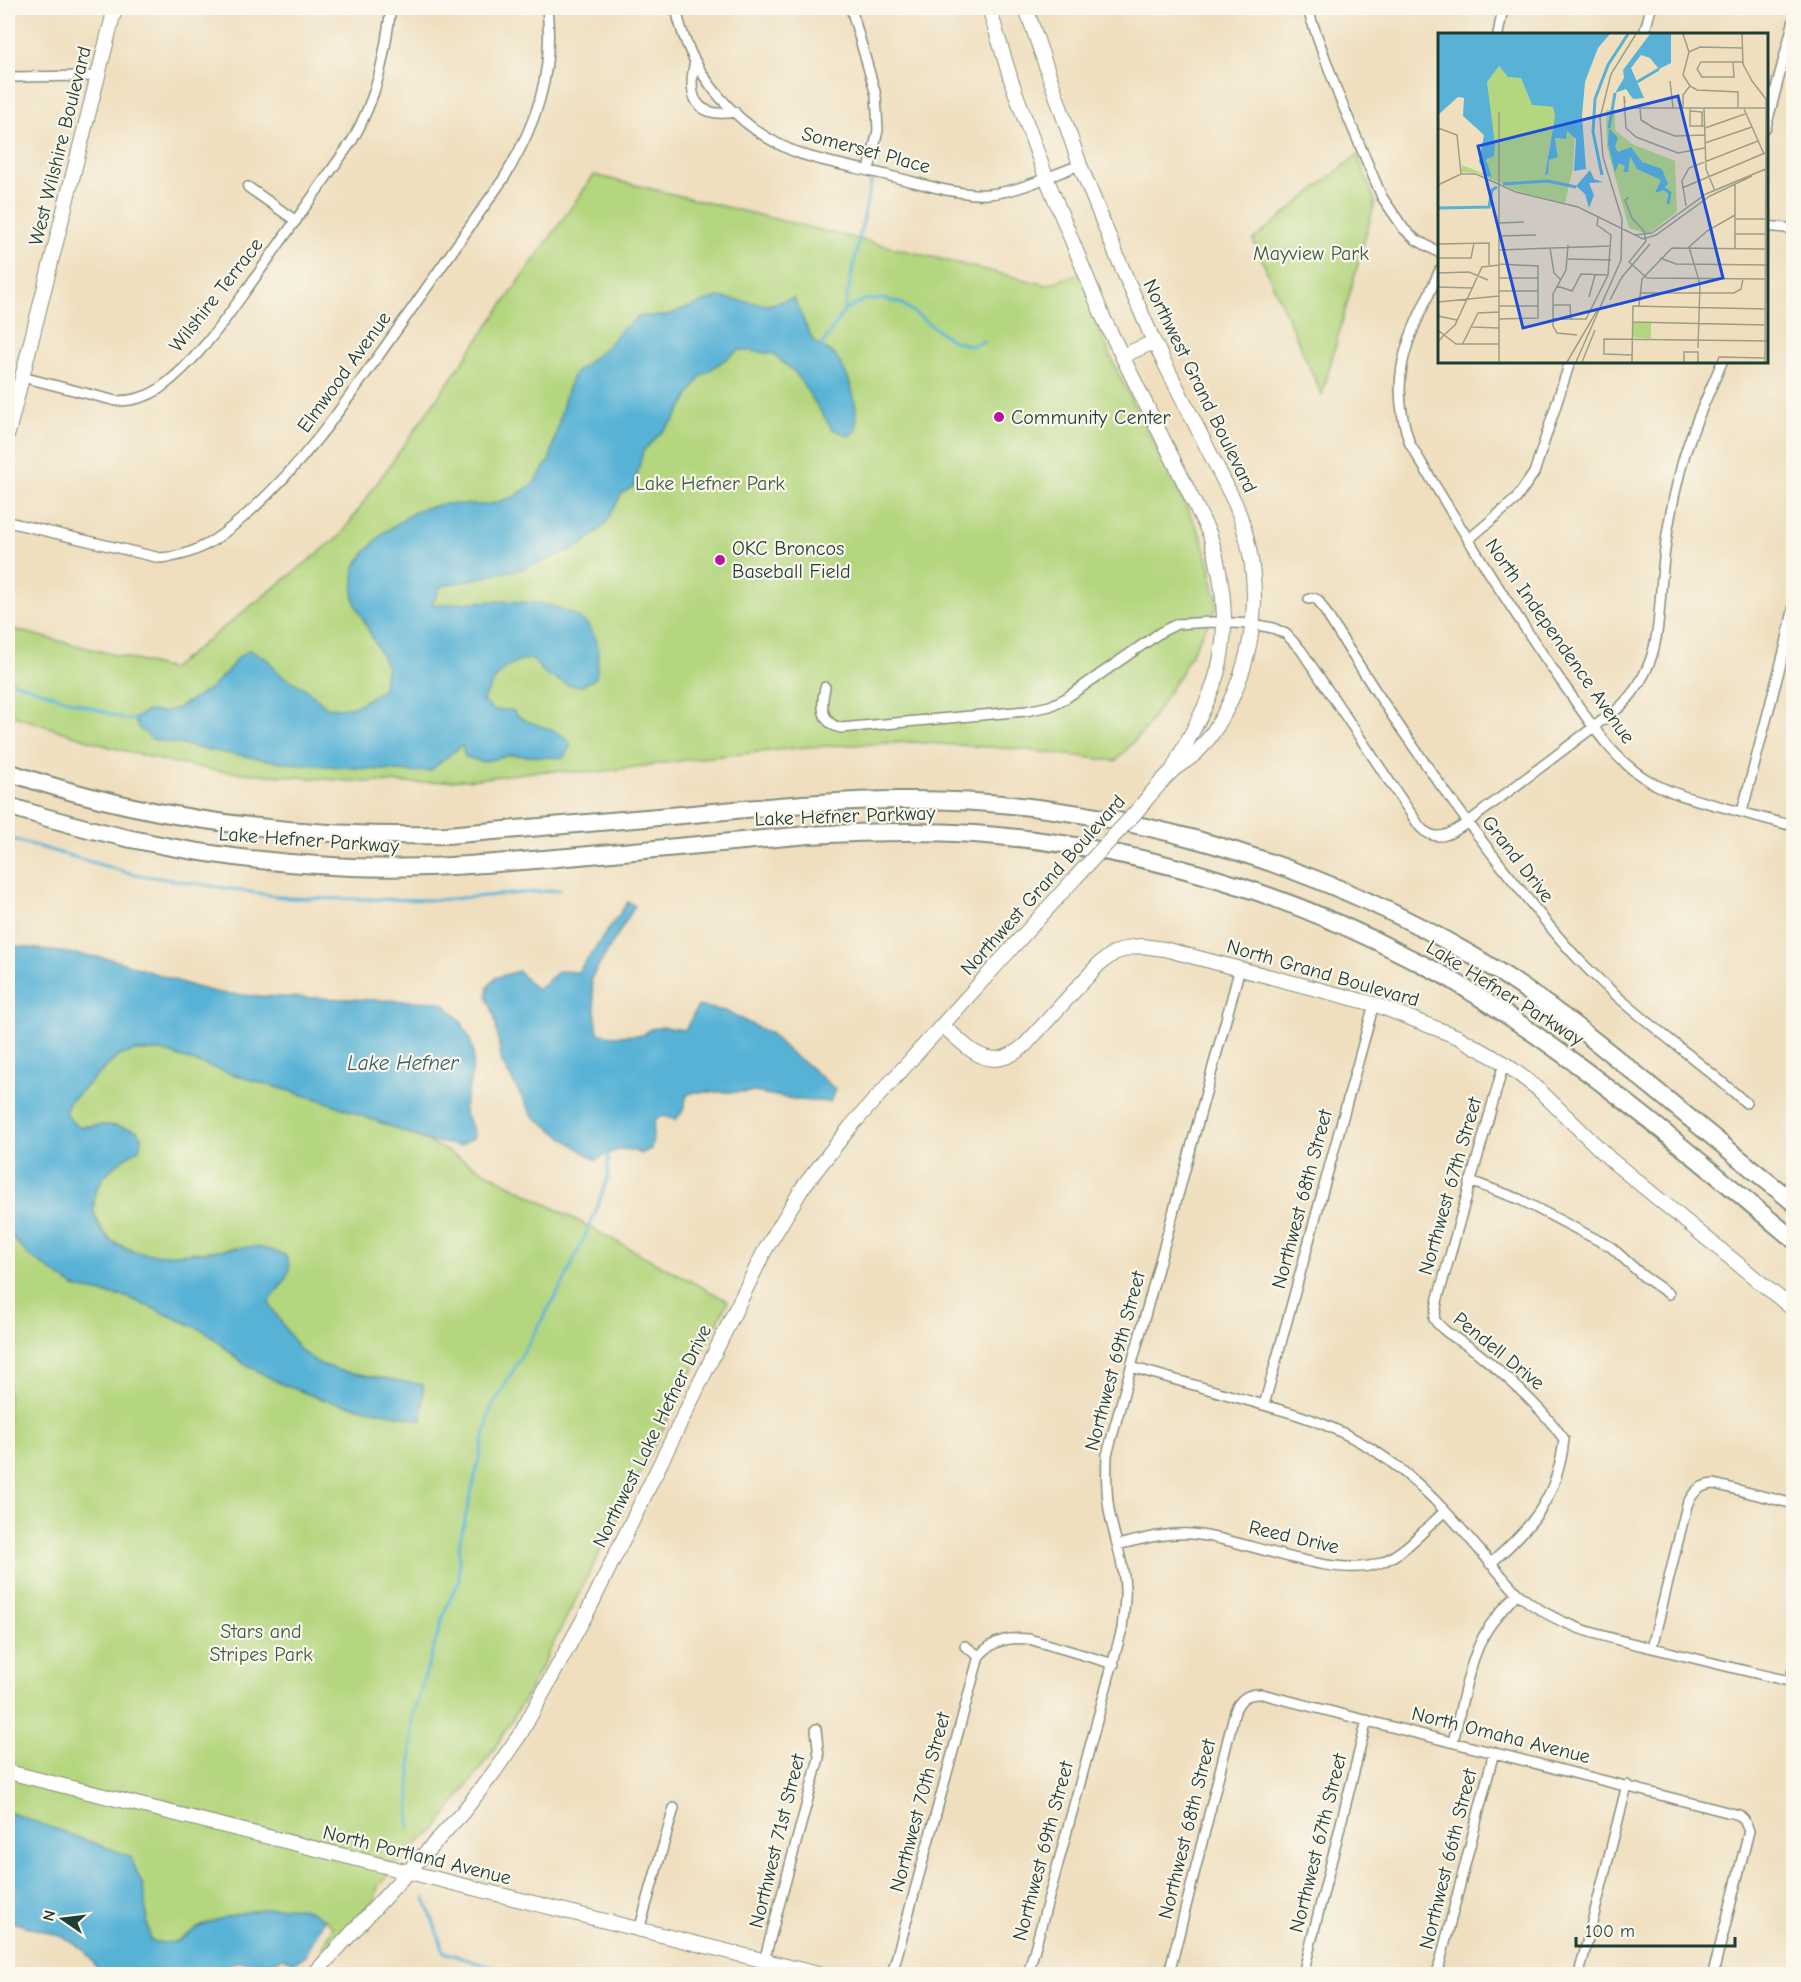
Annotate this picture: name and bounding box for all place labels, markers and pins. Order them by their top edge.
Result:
place label: Community Center [1011,406,1171,429]
marker: Community Center [992,410,1006,424]
place label: OKC Broncos Baseball Field [732,537,851,583]
marker: OKC Broncos Baseball Field [713,553,727,567]

